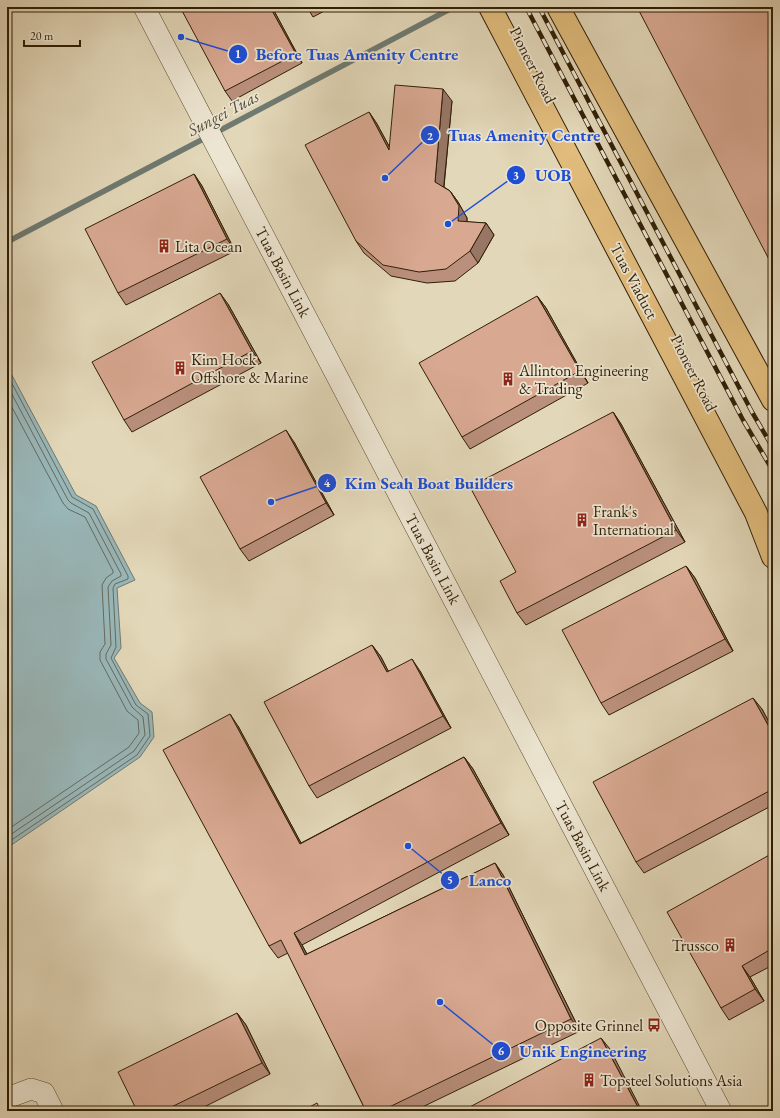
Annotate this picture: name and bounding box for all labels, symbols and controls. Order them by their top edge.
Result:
scale bar [24,22,80,48]
street label: Pioneer Road [505,23,562,108]
text: 20 m [30,28,54,44]
callout: Before Tuas Amenity Centre [228,40,466,69]
text: Before Tuas Amenity Centre [256,43,458,65]
text: 1 [235,46,241,62]
water label: Sungei Tuas [183,85,263,141]
callout: Tuas Amenity Centre [420,121,609,150]
text: Tuas Amenity Centre [448,124,600,146]
text: 2 [427,128,434,144]
callout: UOB [506,160,579,189]
text: UOB [535,164,571,186]
text: 3 [513,167,519,183]
street label: Tuas Basin Link [250,223,316,321]
place label: Lita Ocean [175,236,243,257]
building icon: Lita Ocean [156,238,172,254]
street label: Tuas Viaduct [605,240,663,322]
street label: Pioneer Road [666,331,723,416]
place label: Kim Hock Offshore & Marine [191,349,308,388]
building icon: Kim Hock Offshore & Marine [172,360,188,376]
place label: Allinton Engineering & Trading [518,360,650,399]
building icon: Allinton Engineering & Trading [500,371,516,387]
callout: Kim Seah Boat Builders [317,468,521,497]
text: Kim Seah Boat Builders [345,472,513,494]
text: 4 [324,475,331,491]
place label: Frank's International [593,501,674,540]
street label: Tuas Basin Link [400,510,466,608]
building icon: Frank's International [574,512,590,528]
street label: Tuas Basin Link [550,797,616,895]
callout: Lanco [440,865,519,894]
text: Lanco [469,869,512,891]
text: 5 [447,872,453,888]
place label: Trussco [672,935,719,956]
building icon: Trussco [722,937,738,953]
place label: Opposite Grinnel [535,1015,643,1036]
bus stop icon: Opposite Grinnel [646,1017,662,1033]
callout: Unik Engineering [491,1036,655,1065]
text: Unik Engineering [519,1040,647,1062]
text: 6 [498,1043,505,1059]
place label: Topsteel Solutions Asia [600,1070,743,1091]
building icon: Topsteel Solutions Asia [581,1072,597,1088]

